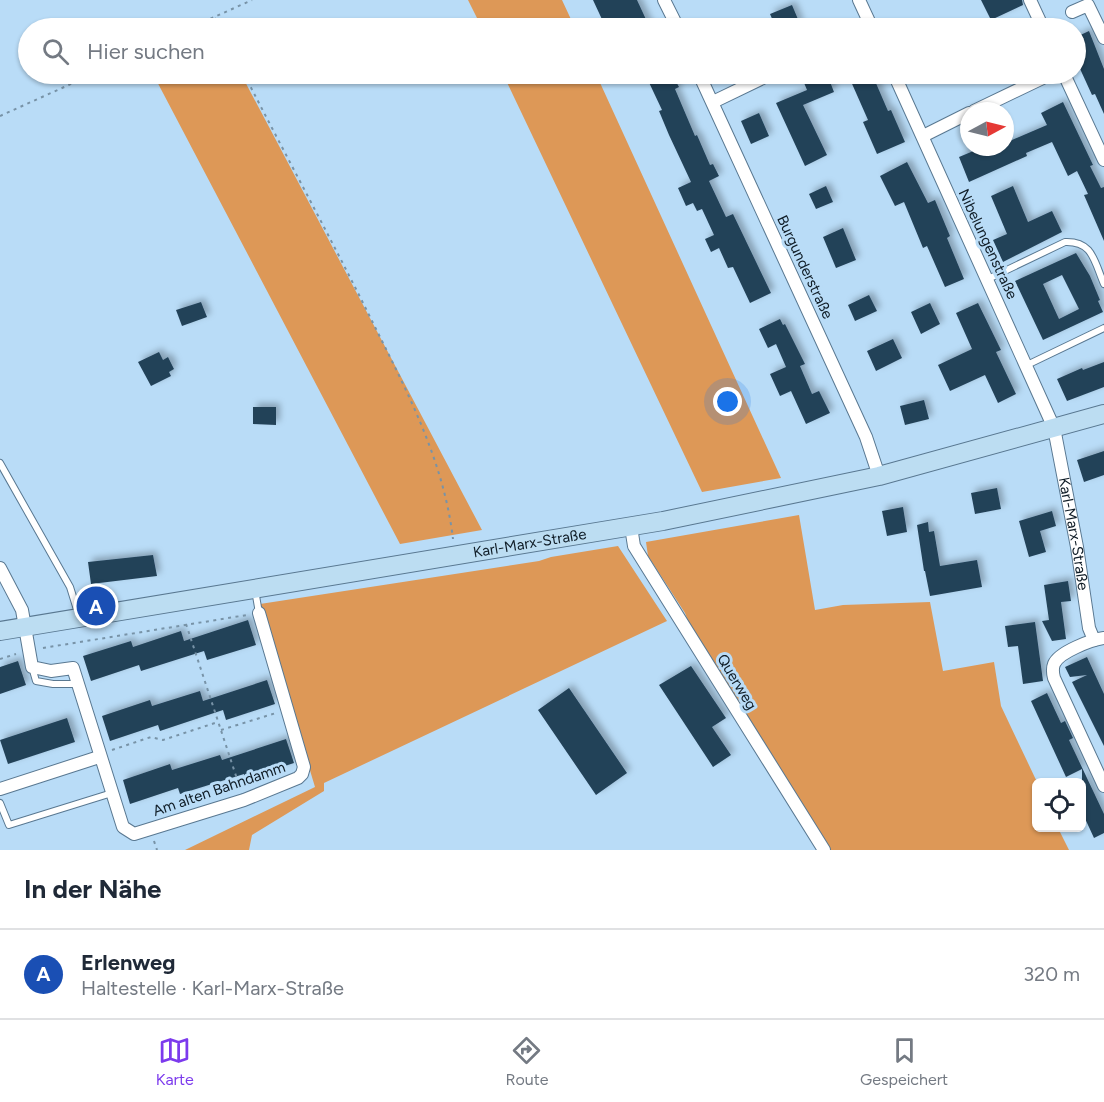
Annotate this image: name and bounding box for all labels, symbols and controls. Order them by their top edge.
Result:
search box [18,18,1086,84]
icon: search [39,35,72,68]
text: Hier suchen [87,38,205,65]
north arrow [960,102,1014,156]
street label: Nibelungenstraße [955,186,1021,302]
street label: Burgunderstraße [773,212,837,322]
your location [713,387,742,416]
street label: Karl-Marx-Straße [1055,476,1092,591]
street label: Karl-Marx-Straße [472,525,588,561]
pin: A [76,584,116,628]
street label: Querweg [713,651,761,713]
street label: Am alten Bahndamm [150,758,288,820]
map controls [1032,778,1086,832]
button: locate [1032,778,1086,832]
text: In der Nähe [24,873,161,905]
text: Erlenweg [81,949,176,976]
text: A [36,962,51,986]
text: 320 m [1023,962,1080,986]
text: Haltestelle · Karl-Marx-Straße [81,976,344,1000]
tab: Karte [156,1034,194,1089]
tab: Route [505,1034,548,1089]
tab: Gespeichert [860,1034,948,1089]

